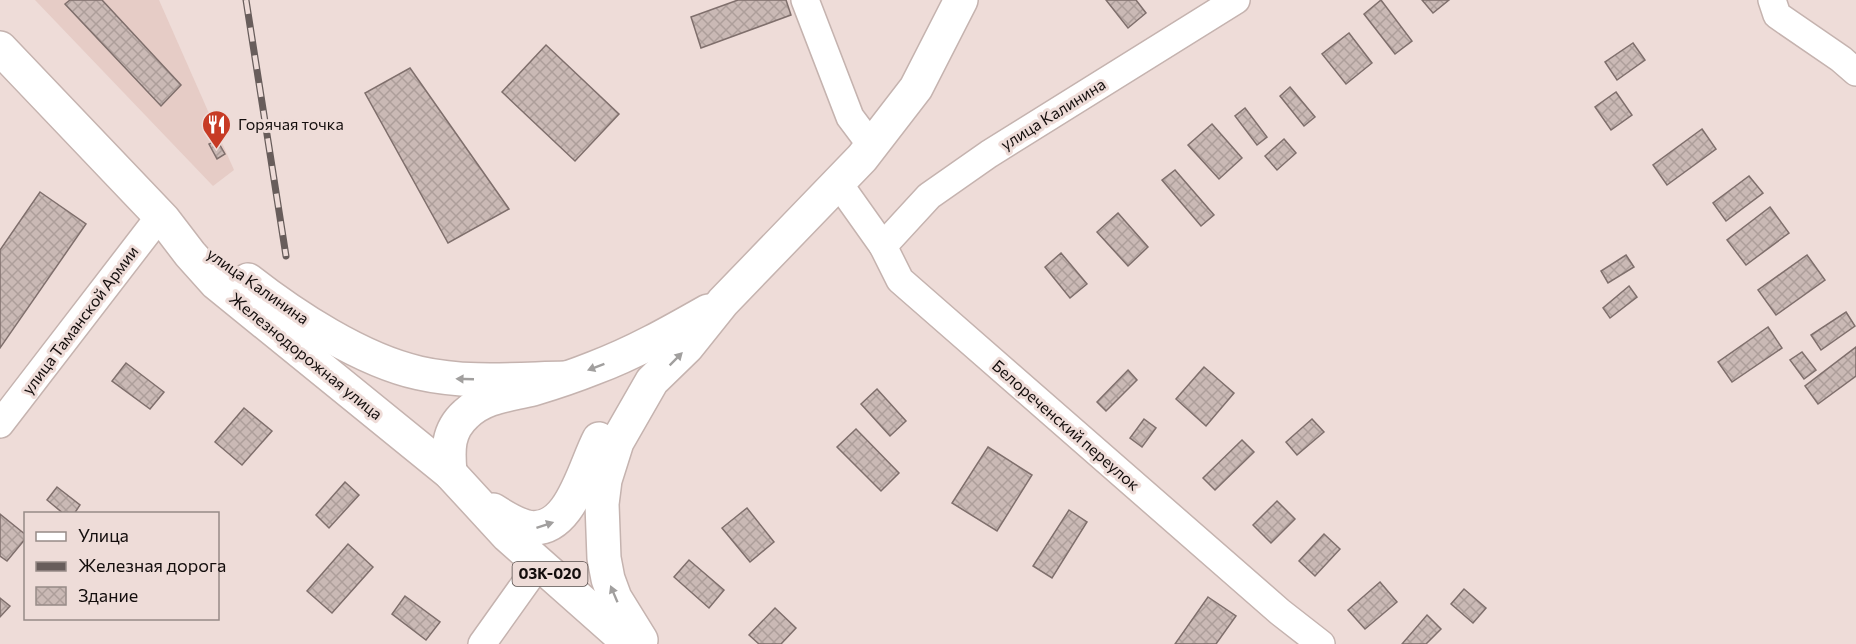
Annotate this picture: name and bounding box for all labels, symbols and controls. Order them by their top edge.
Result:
street label: улица Калинина [997,74,1109,153]
restaurant icon: Горячая точка [201,108,233,150]
place label: Горячая точка [238,114,344,133]
street label: улица Таманской Армии [18,242,142,398]
street label: улица Калинина [204,243,313,328]
street label: Железнодорожная улица [226,288,387,423]
one-way arrow [668,353,682,367]
street label: Белореченский переулок [989,355,1144,494]
one-way arrow [587,363,605,372]
one-way arrow [455,374,474,383]
legend [24,512,219,620]
one-way arrow [536,519,554,529]
text: Улица [78,524,129,546]
text: Железная дорога [78,554,226,576]
road number: 03К-020 [512,562,588,586]
text: Здание [78,584,138,606]
one-way arrow [609,584,619,602]

